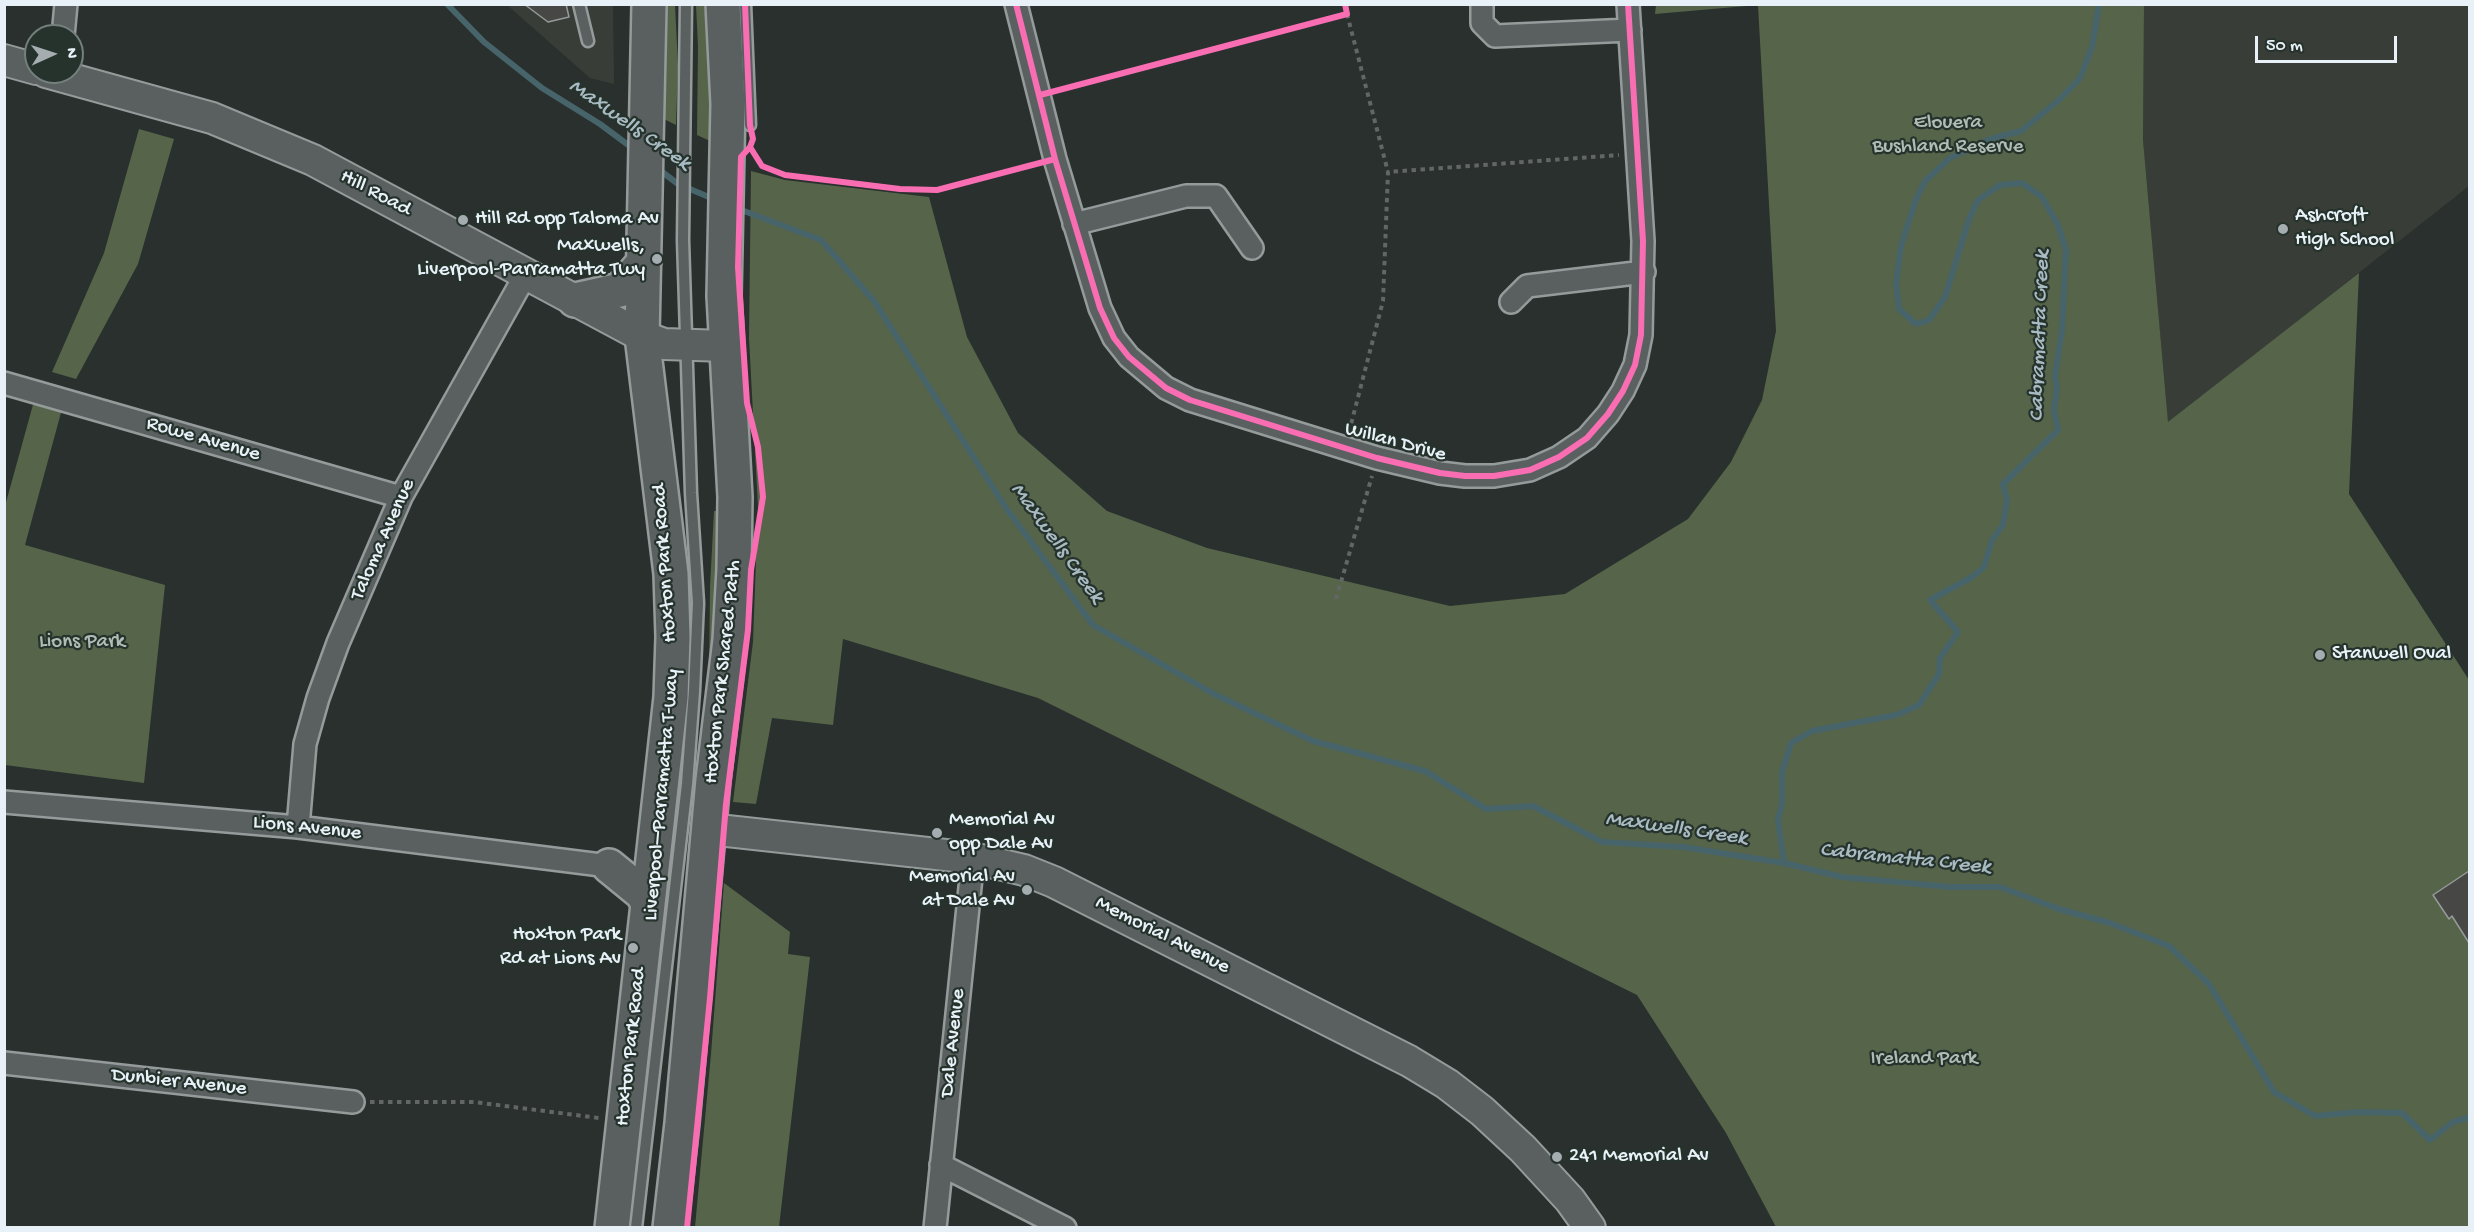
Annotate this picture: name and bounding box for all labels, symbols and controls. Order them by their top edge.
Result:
north arrow [24,24,84,84]
scale bar [2258,24,2400,62]
text: 50 m [2266,36,2303,57]
text: N [61,47,80,59]
water label: Maxwells Creek [563,74,695,178]
park label: Elouera Bushland Reserve [1872,111,2024,161]
street label: Hill Road [335,165,415,223]
place label: Ashcroft High School [2295,204,2394,254]
place label: Hill Rd opp Taloma Av [475,207,659,233]
marker: Hill Rd opp Taloma Av [456,213,470,227]
marker: Ashcroft High School [2276,222,2290,236]
place label: Maxwells, Liverpool-Parramatta Twy [417,234,645,284]
water label: Cabramatta Creek [2025,250,2057,422]
marker: Maxwells, Liverpool-Parramatta Twy [650,252,664,266]
street label: Rowe Avenue [143,412,263,468]
street label: Willan Drive [1341,417,1449,469]
street label: Taloma Avenue [346,476,422,604]
water label: Maxwells Creek [1003,479,1109,609]
street label: Hoxton Park Road [648,483,684,643]
street label: Hoxton Park Shared Path [700,559,748,785]
park label: Lions Park [39,630,125,656]
place label: Stanwell Oval [2332,642,2451,668]
marker: Stanwell Oval [2313,648,2327,662]
street label: Liverpool–Parramatta T-way [639,668,687,922]
water label: Maxwells Creek [1604,807,1748,853]
place label: Memorial Av opp Dale Av [949,808,1055,858]
street label: Lions Avenue [251,811,363,847]
marker: Memorial Av opp Dale Av [930,826,944,840]
water label: Cabramatta Creek [1818,838,1992,882]
place label: Memorial Av at Dale Av [909,865,1015,915]
marker: Memorial Av at Dale Av [1020,883,1034,897]
street label: Memorial Avenue [1091,891,1233,981]
place label: Hoxton Park Rd at Lions Av [500,923,621,973]
marker: Hoxton Park Rd at Lions Av [626,941,640,955]
street label: Hoxton Park Road [611,967,653,1127]
street label: Dale Avenue [936,988,972,1098]
park label: Ireland Park [1871,1047,1977,1073]
street label: Dunbier Avenue [110,1063,248,1103]
place label: 241 Memorial Av [1569,1144,1709,1170]
marker: 241 Memorial Av [1550,1150,1564,1164]

